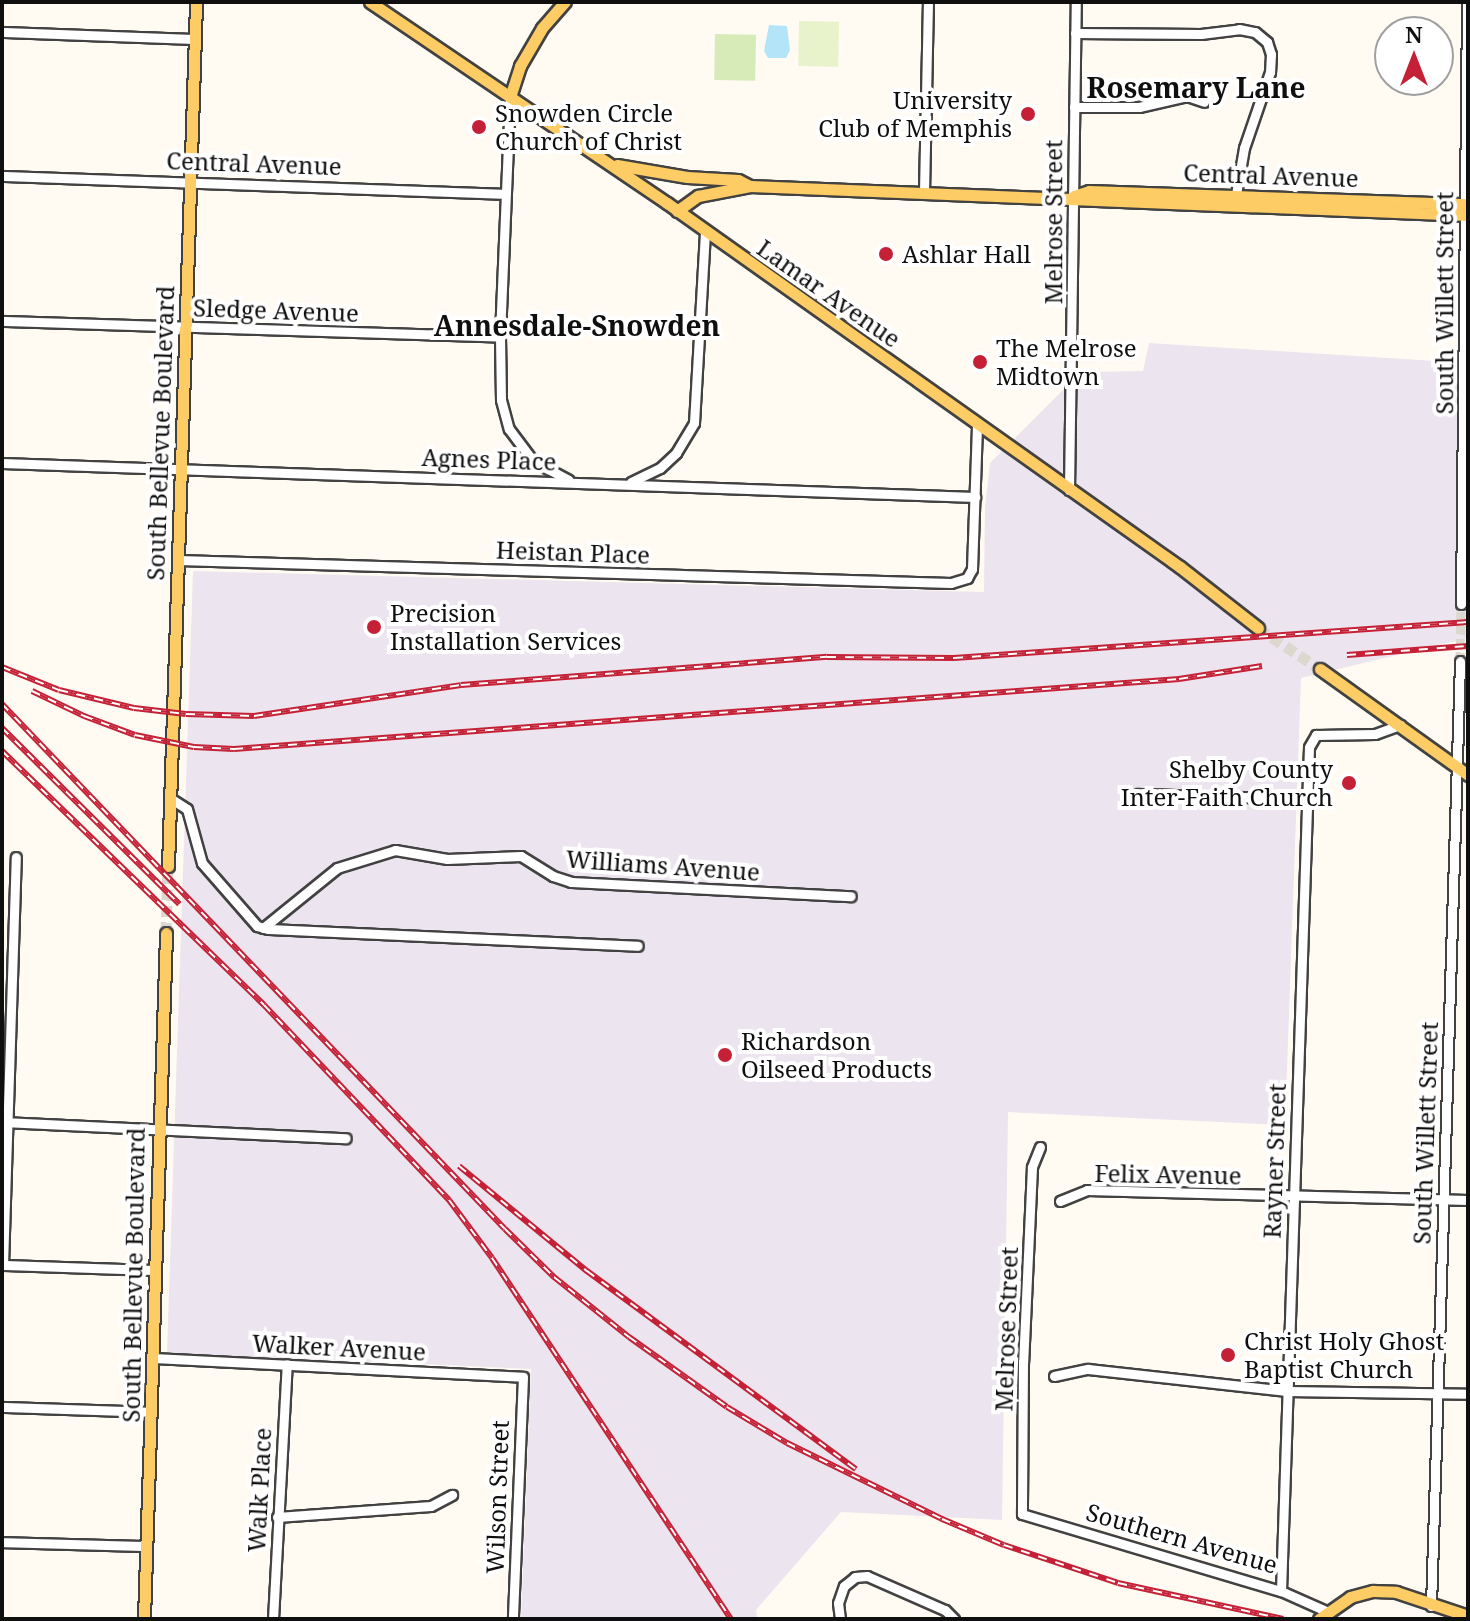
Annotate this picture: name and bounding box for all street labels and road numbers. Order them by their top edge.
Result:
street label: Melrose Street [1039,140,1067,304]
street label: Central Avenue [166,146,342,180]
street label: Central Avenue [1183,158,1359,192]
street label: South Willett Street [1430,192,1458,414]
street label: Lamar Avenue [752,233,906,353]
street label: South Bellevue Boulevard [140,285,180,581]
street label: Sledge Avenue [193,293,359,327]
street label: Agnes Place [421,442,557,476]
street label: Heistan Place [495,535,651,569]
street label: Williams Avenue [565,844,761,886]
street label: South Willett Street [1407,1021,1443,1245]
street label: Rayner Street [1257,1083,1291,1239]
street label: South Bellevue Boulevard [116,1127,150,1423]
street label: Felix Avenue [1094,1158,1242,1190]
street label: Melrose Street [989,1246,1023,1412]
street label: Walker Avenue [251,1328,427,1366]
street label: Wilson Street [480,1420,514,1574]
street label: Walk Place [241,1427,277,1553]
street label: Southern Avenue [1083,1497,1281,1579]

